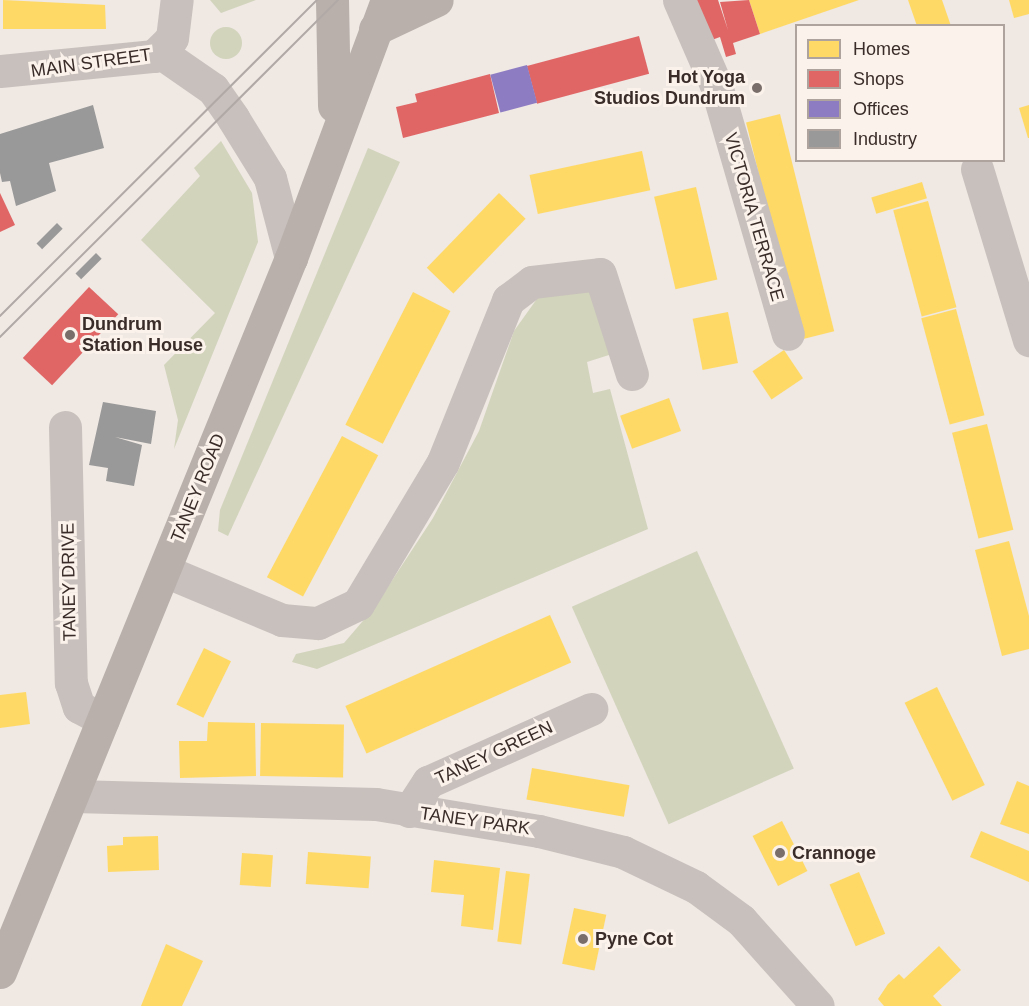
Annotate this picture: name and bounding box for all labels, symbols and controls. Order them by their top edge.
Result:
legend [795,24,1005,162]
text: Homes [853,39,910,59]
street label: MAIN STREET [30,44,152,82]
place label: Hot Yoga Studios Dundrum [594,67,745,110]
text: Shops [853,69,904,89]
marker: Hot Yoga Studios Dundrum [750,81,764,95]
text: Offices [853,99,909,119]
text: Industry [853,129,917,149]
street label: VICTORIA TERRACE [719,130,789,304]
place label: Dundrum Station House [82,314,203,356]
marker: Dundrum Station House [63,328,77,342]
street label: TANEY ROAD [166,430,230,546]
street label: TANEY DRIVE [57,522,81,642]
street label: TANEY GREEN [432,716,556,790]
street label: TANEY PARK [418,803,532,839]
place label: Crannoge [792,842,876,864]
marker: Crannoge [773,846,787,860]
place label: Pyne Cot [595,928,673,950]
marker: Pyne Cot [576,932,590,946]

